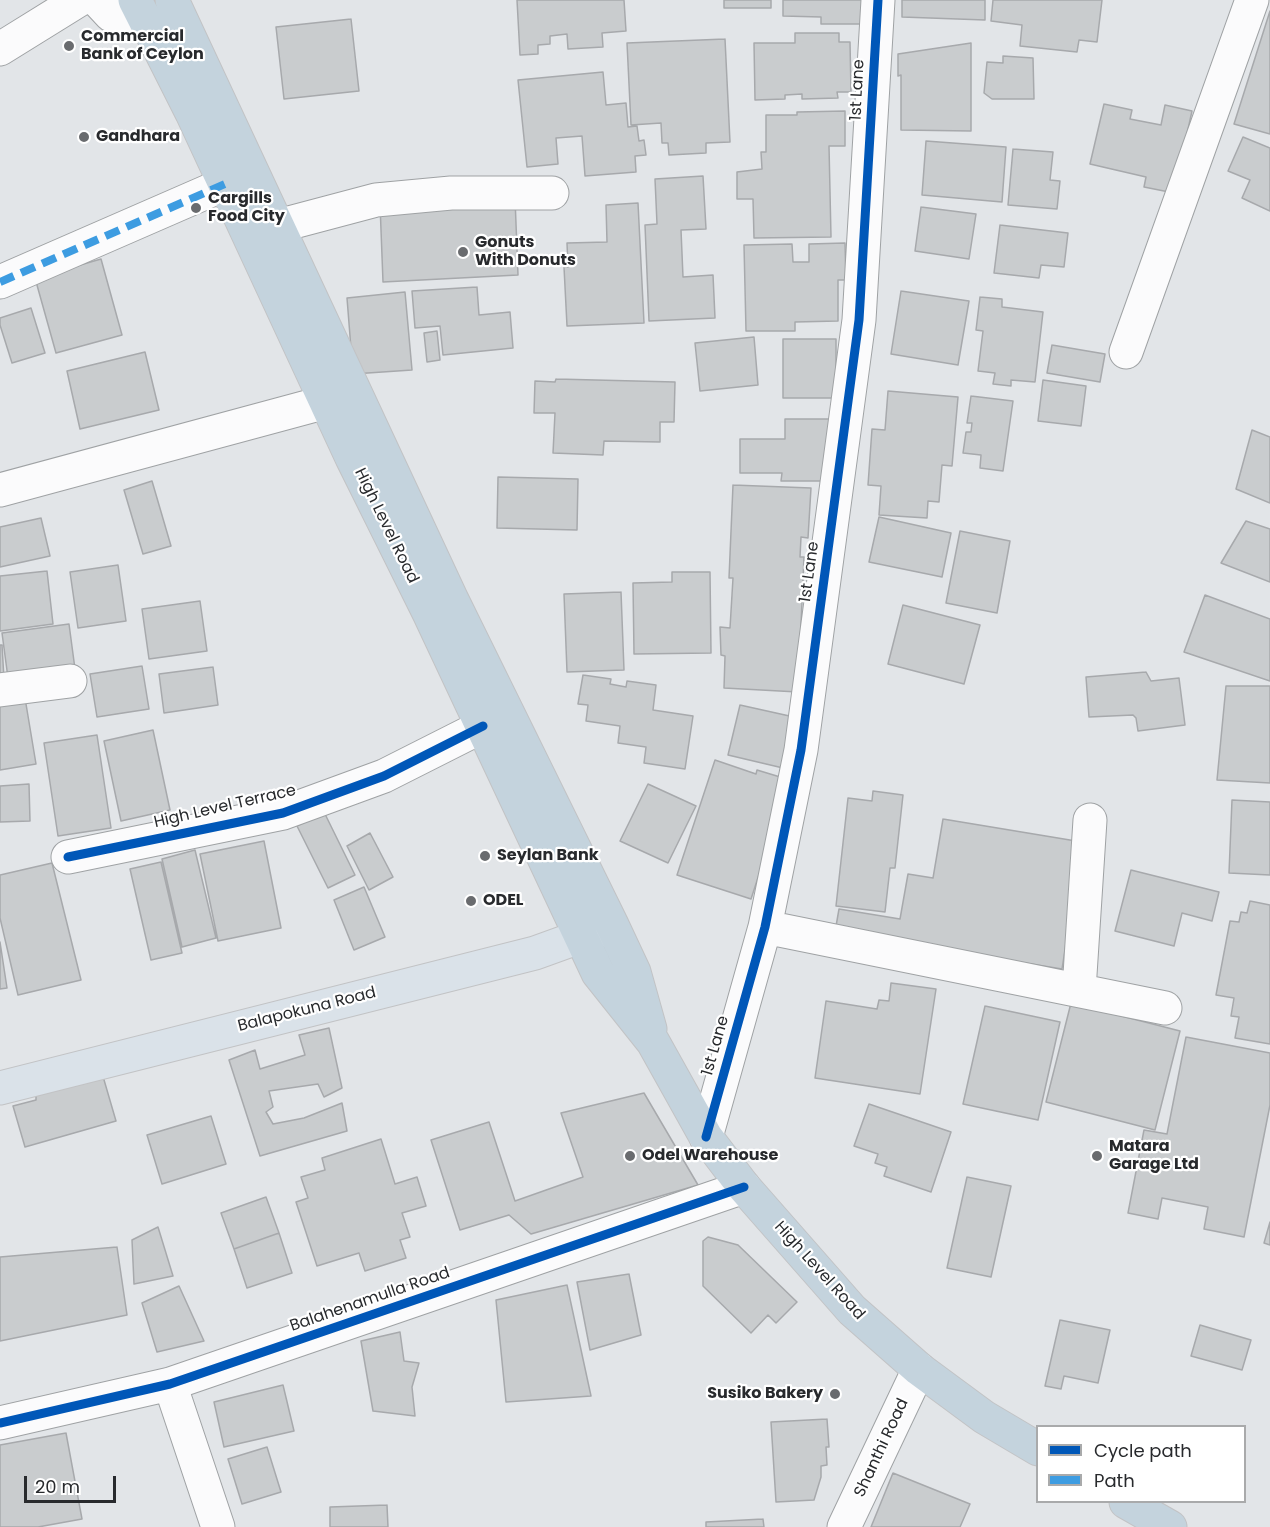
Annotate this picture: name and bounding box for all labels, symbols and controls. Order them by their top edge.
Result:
place label: Commercial Bank of Ceylon [81,27,204,65]
marker: Commercial Bank of Ceylon [62,39,76,53]
street label: 1st Lane [847,59,869,121]
place label: Gandhara [96,127,180,147]
marker: Gandhara [77,130,91,144]
place label: Cargills Food City [208,189,285,227]
marker: Cargills Food City [189,201,203,215]
place label: Gonuts With Donuts [475,233,576,271]
marker: Gonuts With Donuts [456,245,470,259]
street label: High Level Road [350,465,422,587]
street label: 1st Lane [796,540,824,604]
street label: High Level Terrace [152,781,298,833]
place label: Seylan Bank [497,846,599,866]
marker: Seylan Bank [478,849,492,863]
place label: ODEL [483,891,523,911]
marker: ODEL [464,894,478,908]
street label: Balapokuna Road [236,984,378,1036]
street label: 1st Lane [698,1014,734,1078]
place label: Matara Garage Ltd [1109,1137,1199,1175]
place label: Odel Warehouse [642,1146,778,1166]
marker: Odel Warehouse [623,1149,637,1163]
marker: Matara Garage Ltd [1090,1149,1104,1163]
street label: High Level Road [770,1218,868,1324]
street label: Balahenamulla Road [288,1264,452,1336]
place label: Susiko Bakery [707,1384,823,1404]
marker: Susiko Bakery [828,1387,842,1401]
street label: Shanthi Road [851,1396,913,1500]
legend [1036,1425,1246,1503]
text: Cycle path [1094,1438,1192,1463]
scale bar [27,1464,118,1502]
text: Path [1094,1468,1135,1493]
text: 20 m [35,1474,80,1499]

